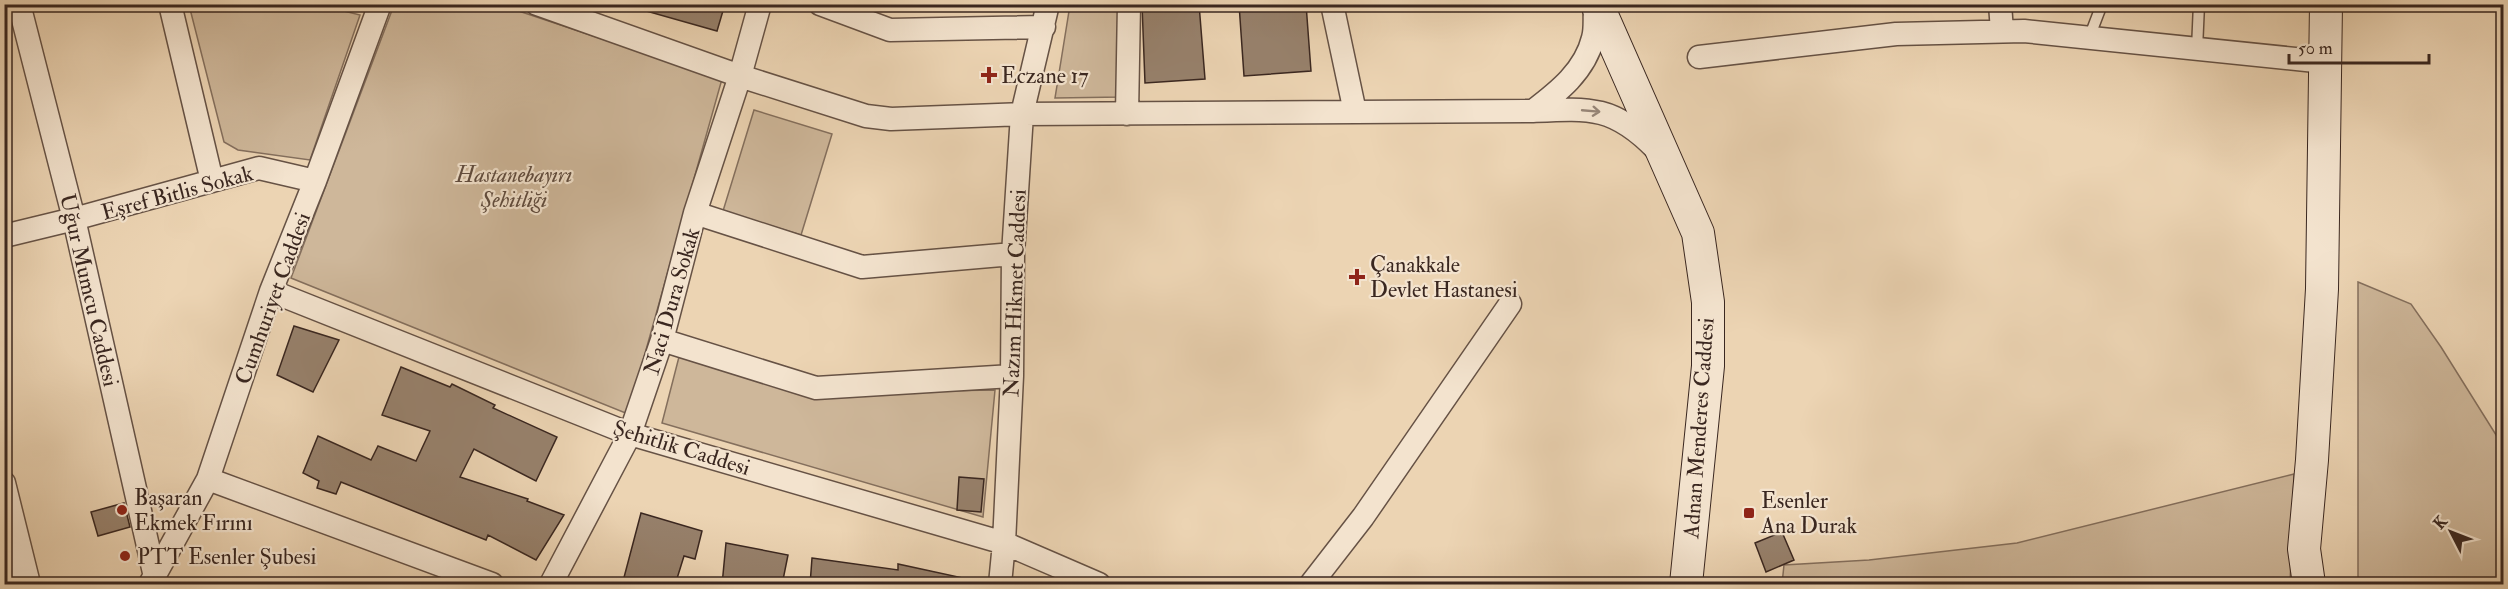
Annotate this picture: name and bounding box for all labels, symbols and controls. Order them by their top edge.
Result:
scale bar [2289,27,2428,65]
text: 50 m [2298,37,2333,60]
place label: Eczane 17 [1001,62,1089,90]
marker: Eczane 17 [982,68,996,82]
one-way arrow [1581,106,1601,117]
street label: Eşref Bitlis Sokak [98,159,257,227]
park label: Hastanebayırı Şehitliği [455,161,572,214]
street label: Nazım Hikmet Caddesi [997,188,1033,397]
street label: Uğur Mumcu Caddesi [53,191,125,389]
street label: Cumhuriyet Caddesi [229,208,317,388]
street label: Naci Dura Sokak [638,224,706,378]
place label: Çanakkale Devlet Hastanesi [1370,251,1518,304]
marker: Çanakkale Devlet Hastanesi [1348,268,1366,286]
street label: Adnan Menderes Caddesi [1677,317,1721,540]
street label: Şehitlik Caddesi [610,414,754,482]
place label: Başaran Ekmek Fırını [134,484,253,537]
place label: Esenler Ana Durak [1760,487,1858,540]
north arrow [2421,502,2481,562]
marker: Başaran Ekmek Fırını [115,503,129,517]
marker: Esenler Ana Durak [1742,506,1756,520]
text: K [2429,511,2452,533]
place label: PTT Esenler Şubesi [137,543,317,571]
marker: PTT Esenler Şubesi [118,549,132,563]

